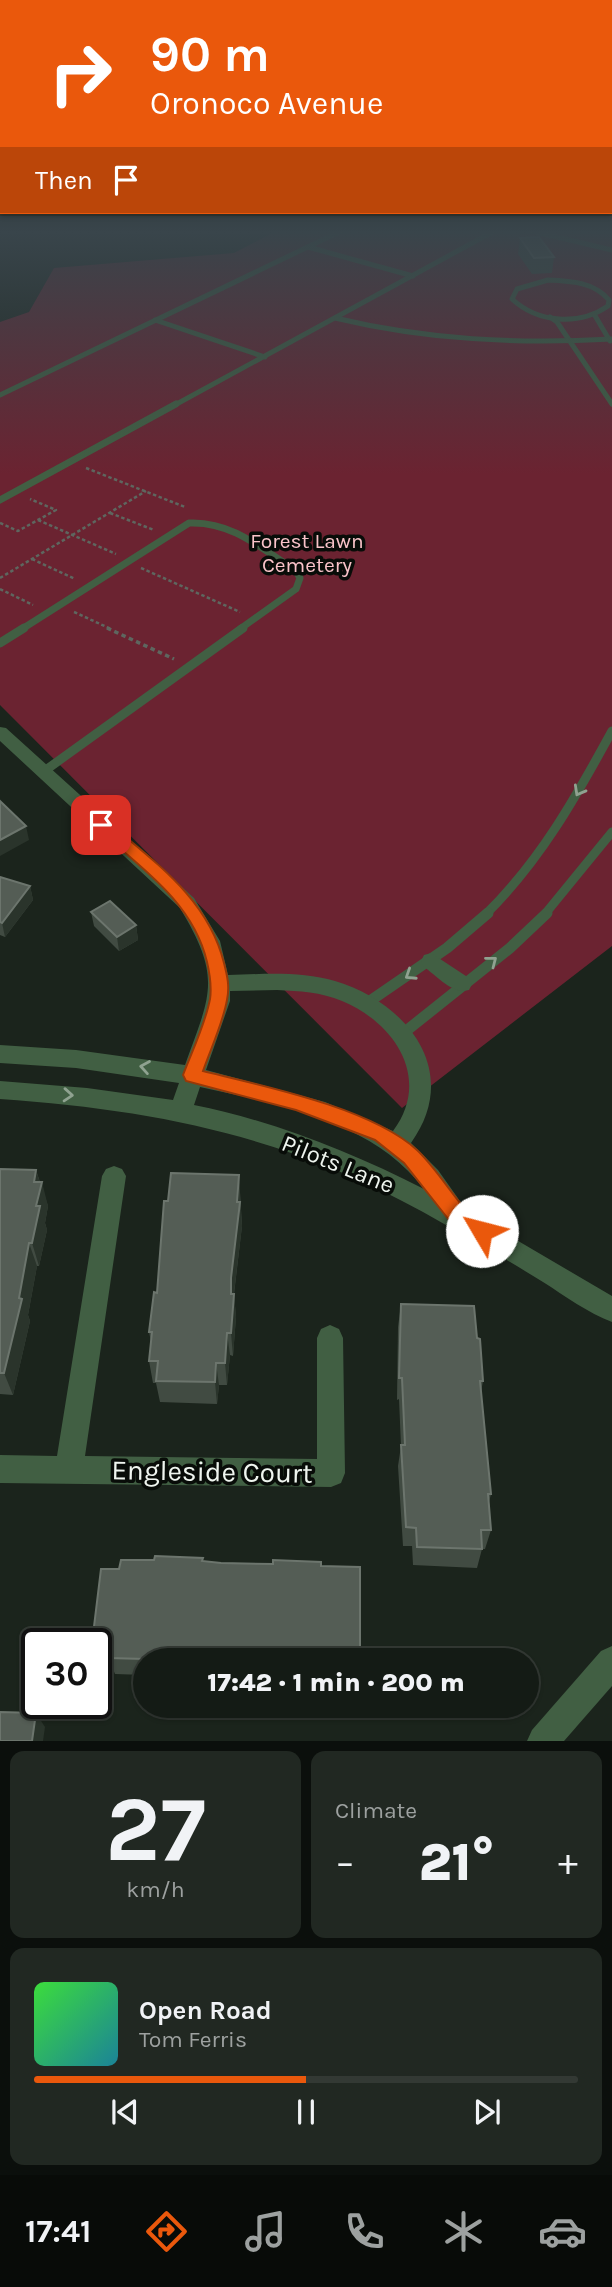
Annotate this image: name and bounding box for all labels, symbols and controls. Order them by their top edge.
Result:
text: 90 m [150,26,270,83]
icon: right [35,28,126,119]
text: Oronoco Avenue [150,85,383,122]
icon: arrive [107,161,145,199]
text: Then [35,165,93,196]
park label: Forest Lawn Cemetery [250,529,364,577]
one-way arrow [574,783,587,796]
pin [71,795,131,855]
icon: arrive [82,806,120,844]
one-way arrow [485,956,497,969]
one-way arrow [405,966,418,979]
one-way arrow [139,1061,151,1076]
one-way arrow [63,1087,74,1102]
street label: Pilots Lane [278,1129,398,1199]
position arrow [445,1194,519,1268]
street label: Engleside Court [111,1453,313,1490]
speed limit sign: 30 [21,1628,112,1719]
text: 17:42 · 1 min · 200 m [207,1667,465,1698]
text: 27 [105,1777,206,1883]
text: Climate [335,1797,417,1824]
text: 21° [419,1832,494,1893]
text: − [335,1840,355,1885]
text: + [558,1840,578,1885]
text: km/h [126,1876,185,1903]
text: Open Road [139,1995,272,2026]
text: Tom Ferris [139,2026,247,2053]
icon: previous [106,2093,144,2131]
icon: pause [287,2093,325,2131]
icon: next [468,2093,506,2131]
icon: directions [142,2207,191,2256]
icon: music [241,2207,290,2256]
icon: phone [340,2207,389,2256]
icon: climate [439,2207,488,2256]
icon: car [538,2207,587,2256]
text: 17:41 [25,2213,91,2250]

